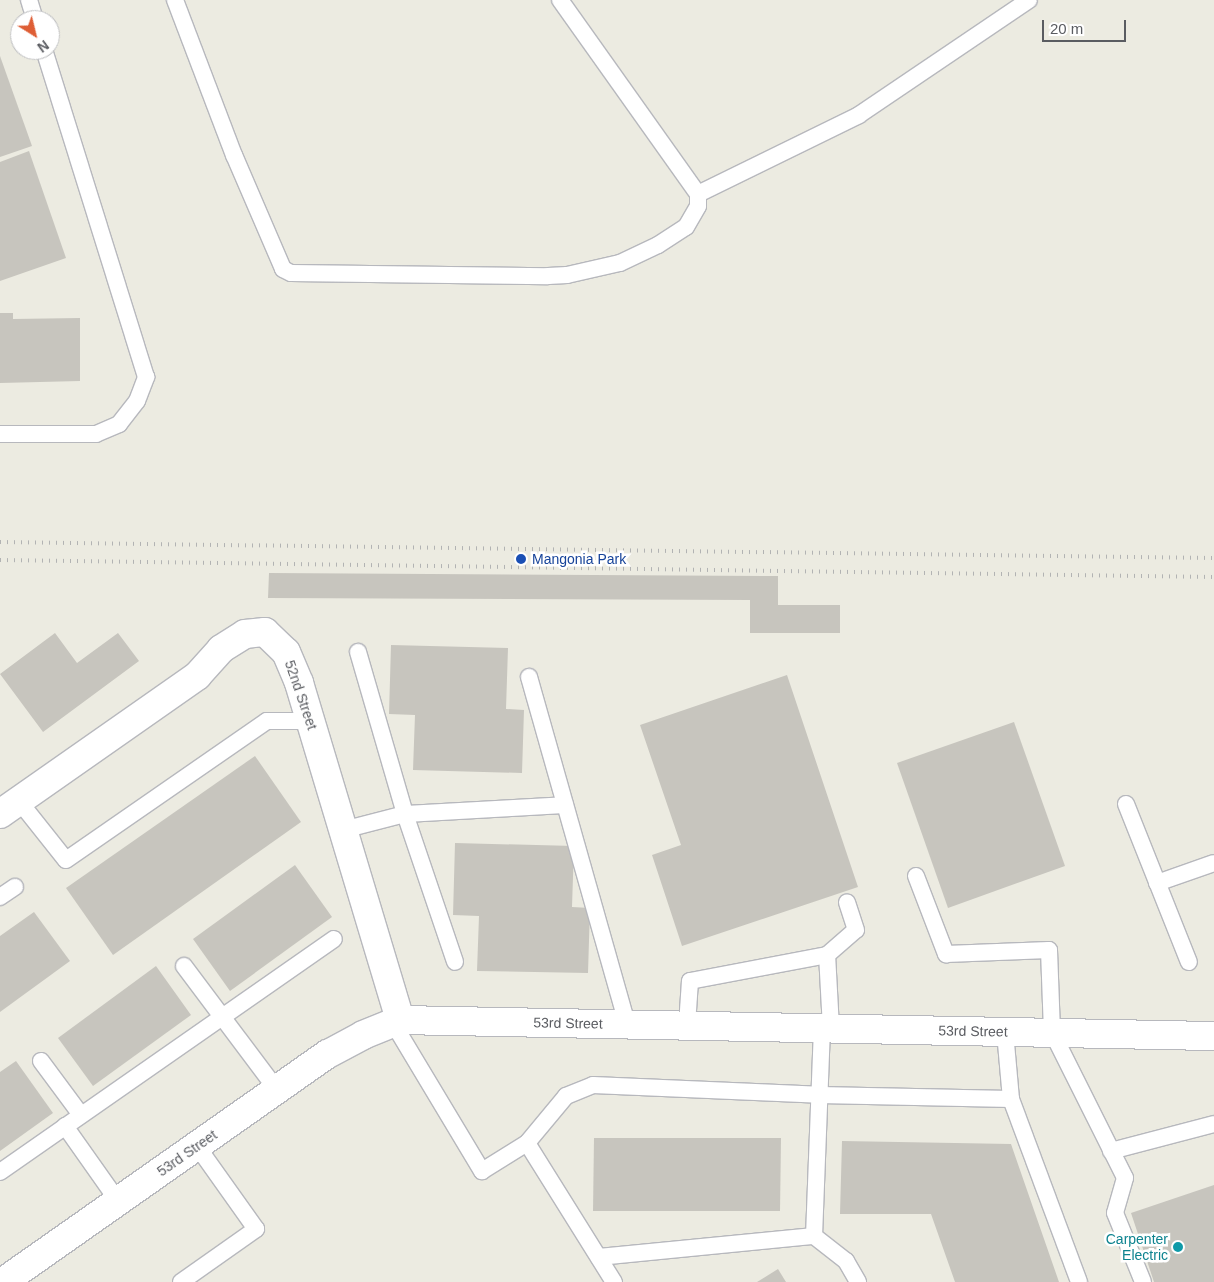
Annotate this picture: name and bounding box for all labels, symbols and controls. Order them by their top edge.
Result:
north arrow [10,10,60,60]
scale bar [1044,10,1128,42]
text: 20 m [1050,20,1083,37]
text: N [34,37,52,56]
place label: Mangonia Park [532,551,626,567]
marker: Mangonia Park [514,552,528,566]
street label: 52nd Street [281,658,321,732]
street label: 53rd Street [533,1014,603,1032]
street label: 53rd Street [938,1022,1008,1040]
street label: 53rd Street [154,1126,220,1180]
place label: Carpenter Electric [1106,1231,1168,1264]
marker: Carpenter Electric [1172,1241,1184,1253]

